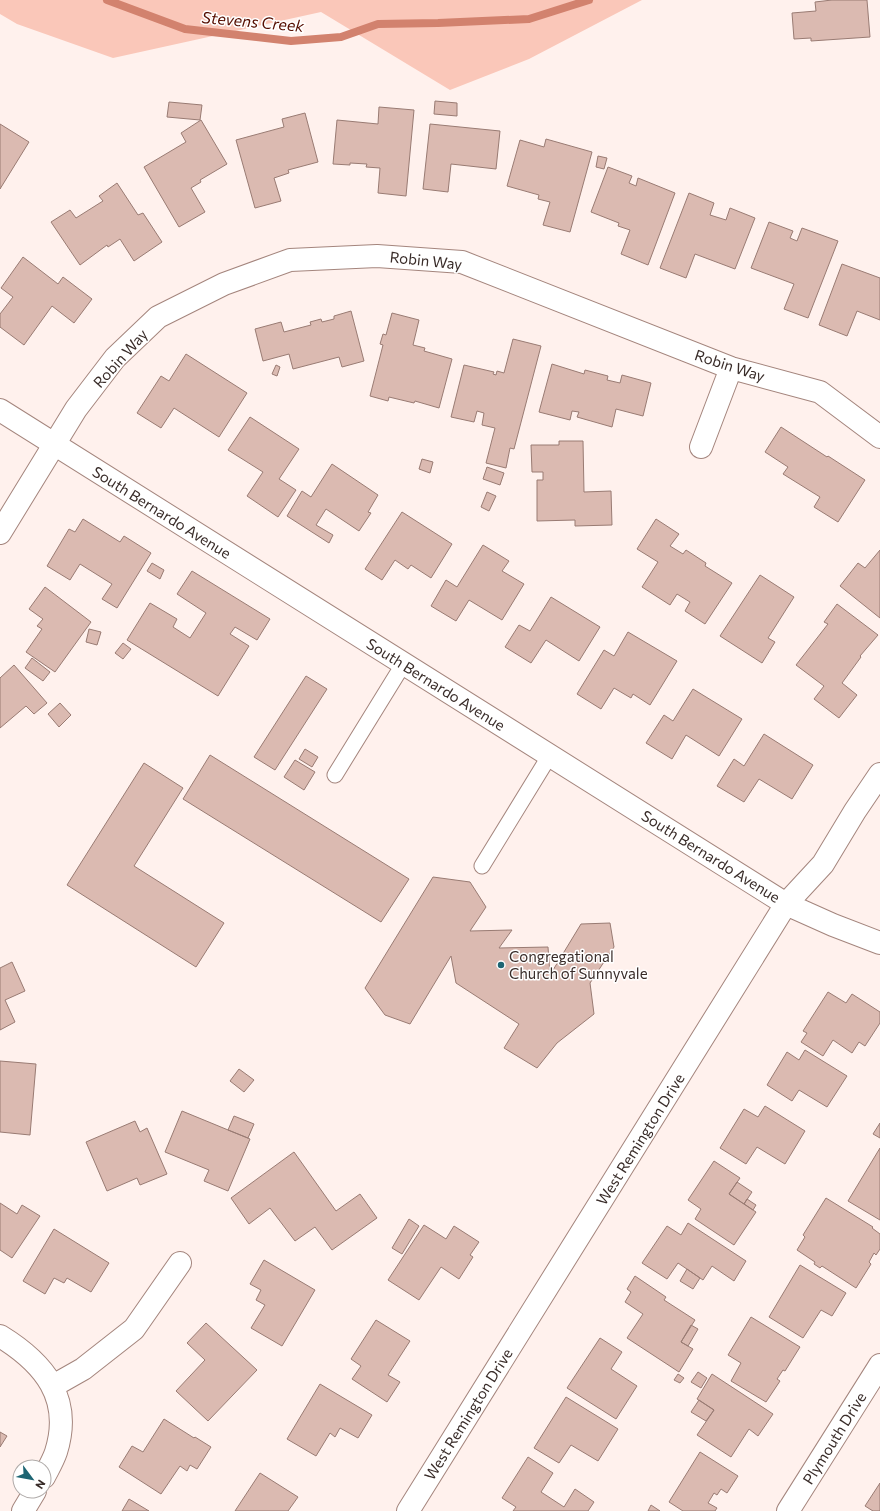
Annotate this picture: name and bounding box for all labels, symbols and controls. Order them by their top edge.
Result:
water label: Stevens Creek [201,7,305,35]
street label: Robin Way [389,247,463,273]
street label: Robin Way [89,325,151,391]
street label: Robin Way [693,345,768,385]
street label: South Bernardo Avenue [89,462,235,562]
street label: South Bernardo Avenue [363,634,509,734]
street label: South Bernardo Avenue [638,806,784,906]
place label: Congregational Church of Sunnyvale [509,947,648,982]
marker: Congregational Church of Sunnyvale [496,960,506,970]
street label: West Remington Drive [592,1070,688,1208]
street label: West Remington Drive [420,1345,516,1483]
street label: Plymouth Drive [798,1389,870,1487]
north arrow [12,1459,52,1499]
text: N [33,1478,49,1492]

